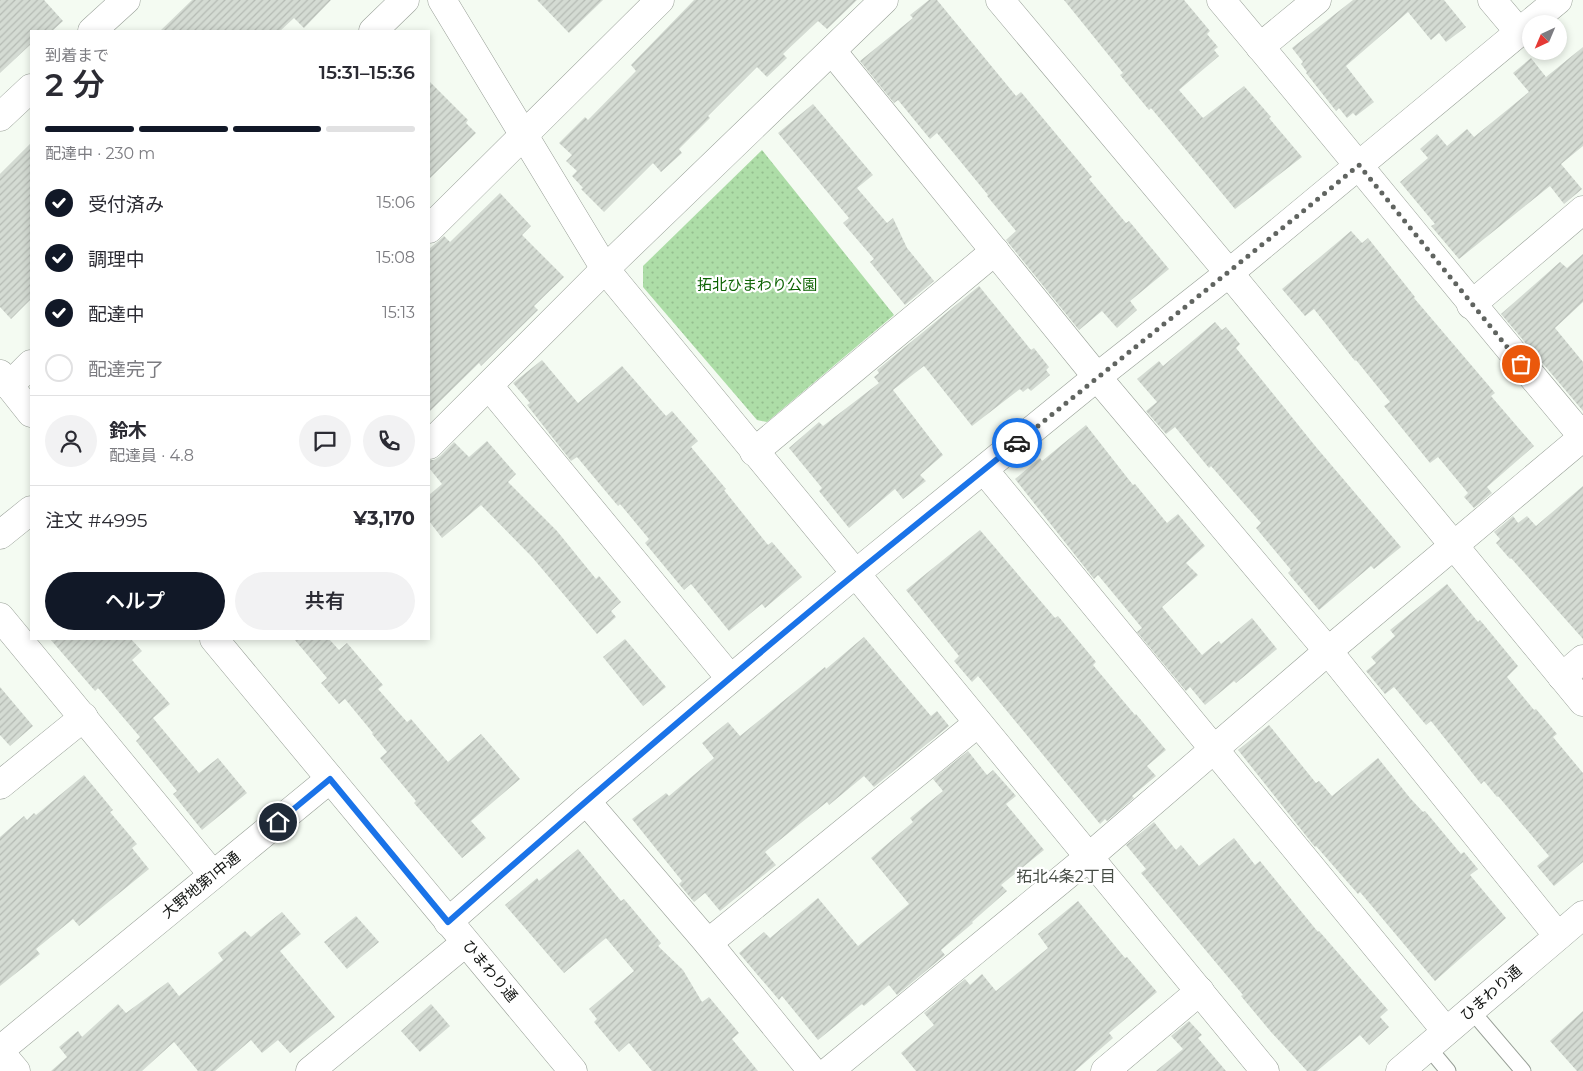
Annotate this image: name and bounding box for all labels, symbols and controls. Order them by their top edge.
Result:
north arrow [1522,15,1568,60]
map controls [1522,15,1567,60]
text: 到着まで [45,46,109,65]
text: 15:31–15:36 [319,61,415,84]
text: 2 分 [45,65,104,104]
text: 配達中 · 230 m [45,144,155,163]
icon: check [45,189,73,217]
text: 受付済み [88,193,164,216]
text: 15:06 [376,193,415,212]
icon: check [45,244,73,272]
text: 調理中 [88,248,145,271]
text: 15:08 [376,248,415,267]
park label: 拓北ひまわり公園 [697,275,817,294]
icon: check [45,299,73,327]
text: 配達中 [88,303,145,326]
text: 15:13 [382,303,415,322]
pin [1500,343,1542,385]
icon: bag [1507,350,1535,378]
text: 配達完了 [88,358,164,381]
button: person [45,415,97,467]
button: chat [299,415,351,467]
button: phone [363,415,415,467]
courier [992,418,1042,468]
text: 鈴木 [109,419,147,442]
icon: car [1003,429,1031,457]
text: 配達員 · 4.8 [109,446,194,465]
text: ¥3,170 [353,507,415,530]
text: 注文 #4995 [45,509,148,532]
button: ヘルプ [45,572,225,630]
button: 共有 [235,572,415,630]
pin [257,801,299,843]
icon: home [264,808,292,836]
street label: 大野地第1中通 [158,847,244,922]
district label: 拓北4条2丁目 [1016,867,1116,886]
street label: ひまわり通 [459,936,522,1006]
street label: ひまわり通 [1456,961,1525,1024]

